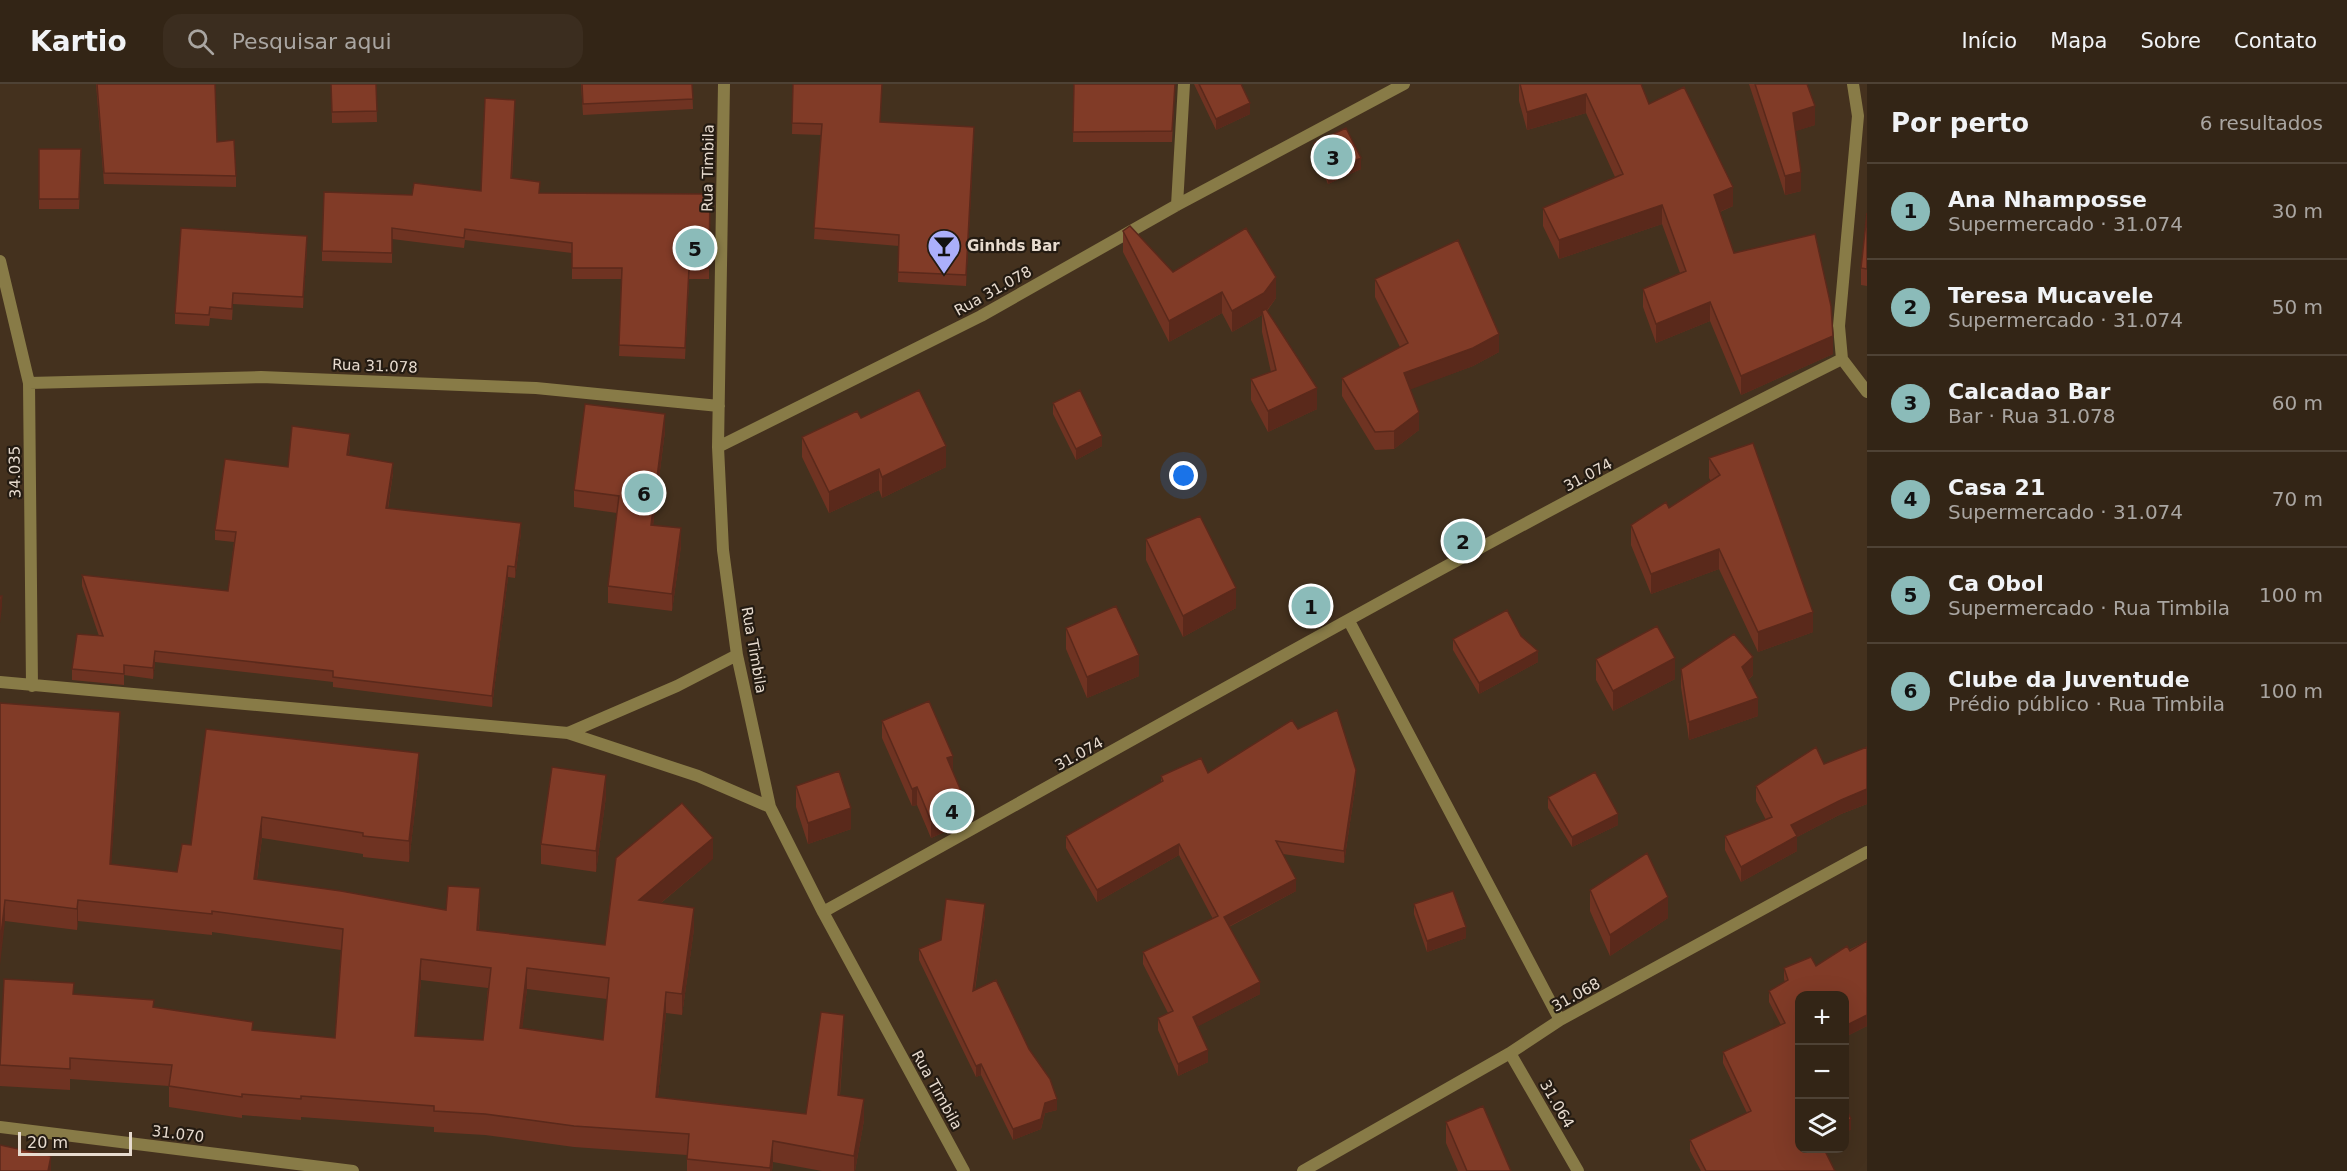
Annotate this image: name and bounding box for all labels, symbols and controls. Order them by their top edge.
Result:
search box [163,14,583,68]
text: Kartio [30,25,127,58]
icon: search [184,25,217,58]
text: Pesquisar aqui [232,29,392,54]
text: Início [1962,29,2017,53]
text: Mapa [2050,29,2107,53]
text: Sobre [2140,29,2201,53]
text: Contato [2234,29,2317,53]
text: Por perto [1891,108,2029,138]
text: 6 resultados [2200,111,2323,135]
street label: Rua Timbila [698,124,718,212]
pin: 3 [1314,134,1352,180]
text: Ana Nhamposse [1948,187,2147,212]
text: 1 [1904,199,1917,223]
text: 30 m [2272,199,2323,223]
text: Supermercado · 31.074 [1948,212,2183,236]
pin: 5 [676,226,714,270]
bar icon: Ginhds Bar [926,228,962,275]
place label: Ginhds Bar [967,237,1060,255]
street label: Rua 31.078 [951,262,1035,320]
text: Teresa Mucavele [1948,283,2154,308]
text: 2 [1904,295,1917,319]
text: 50 m [2272,295,2323,319]
text: Supermercado · 31.074 [1948,308,2183,332]
street label: Rua 31.078 [332,356,418,376]
text: Calcadao Bar [1948,379,2110,404]
text: 3 [1904,391,1917,415]
text: 60 m [2272,391,2323,415]
text: Bar · Rua 31.078 [1948,404,2116,428]
street label: 34.035 [6,446,24,498]
street label: 31.074 [1561,455,1615,495]
your location [1169,461,1198,490]
pin: 6 [624,470,664,516]
text: Casa 21 [1948,475,2045,500]
text: 4 [1904,487,1917,511]
text: 70 m [2272,487,2323,511]
text: Supermercado · 31.074 [1948,500,2183,524]
pin: 2 [1444,518,1482,564]
text: Ca Obol [1948,571,2044,596]
text: 5 [1904,583,1917,607]
text: 100 m [2259,583,2323,607]
pin: 1 [1292,584,1330,628]
text: Supermercado · Rua Timbila [1948,596,2230,620]
street label: Rua Timbila [738,605,770,695]
text: Clube da Juventude [1948,667,2190,692]
text: 6 [1904,679,1917,703]
text: 100 m [2259,679,2323,703]
text: Prédio público · Rua Timbila [1948,692,2225,716]
street label: 31.074 [1052,733,1106,775]
pin: 4 [932,788,972,834]
street label: 31.068 [1549,974,1603,1016]
map controls [1795,991,1849,1153]
button: + [1795,991,1849,1045]
button: − [1795,1045,1849,1099]
street label: Rua Timbila [908,1047,966,1133]
street label: 31.064 [1536,1077,1578,1131]
button: layers [1795,1099,1849,1153]
street label: 31.070 [151,1122,205,1146]
scale bar [18,1129,132,1156]
text: 20 m [27,1133,68,1152]

